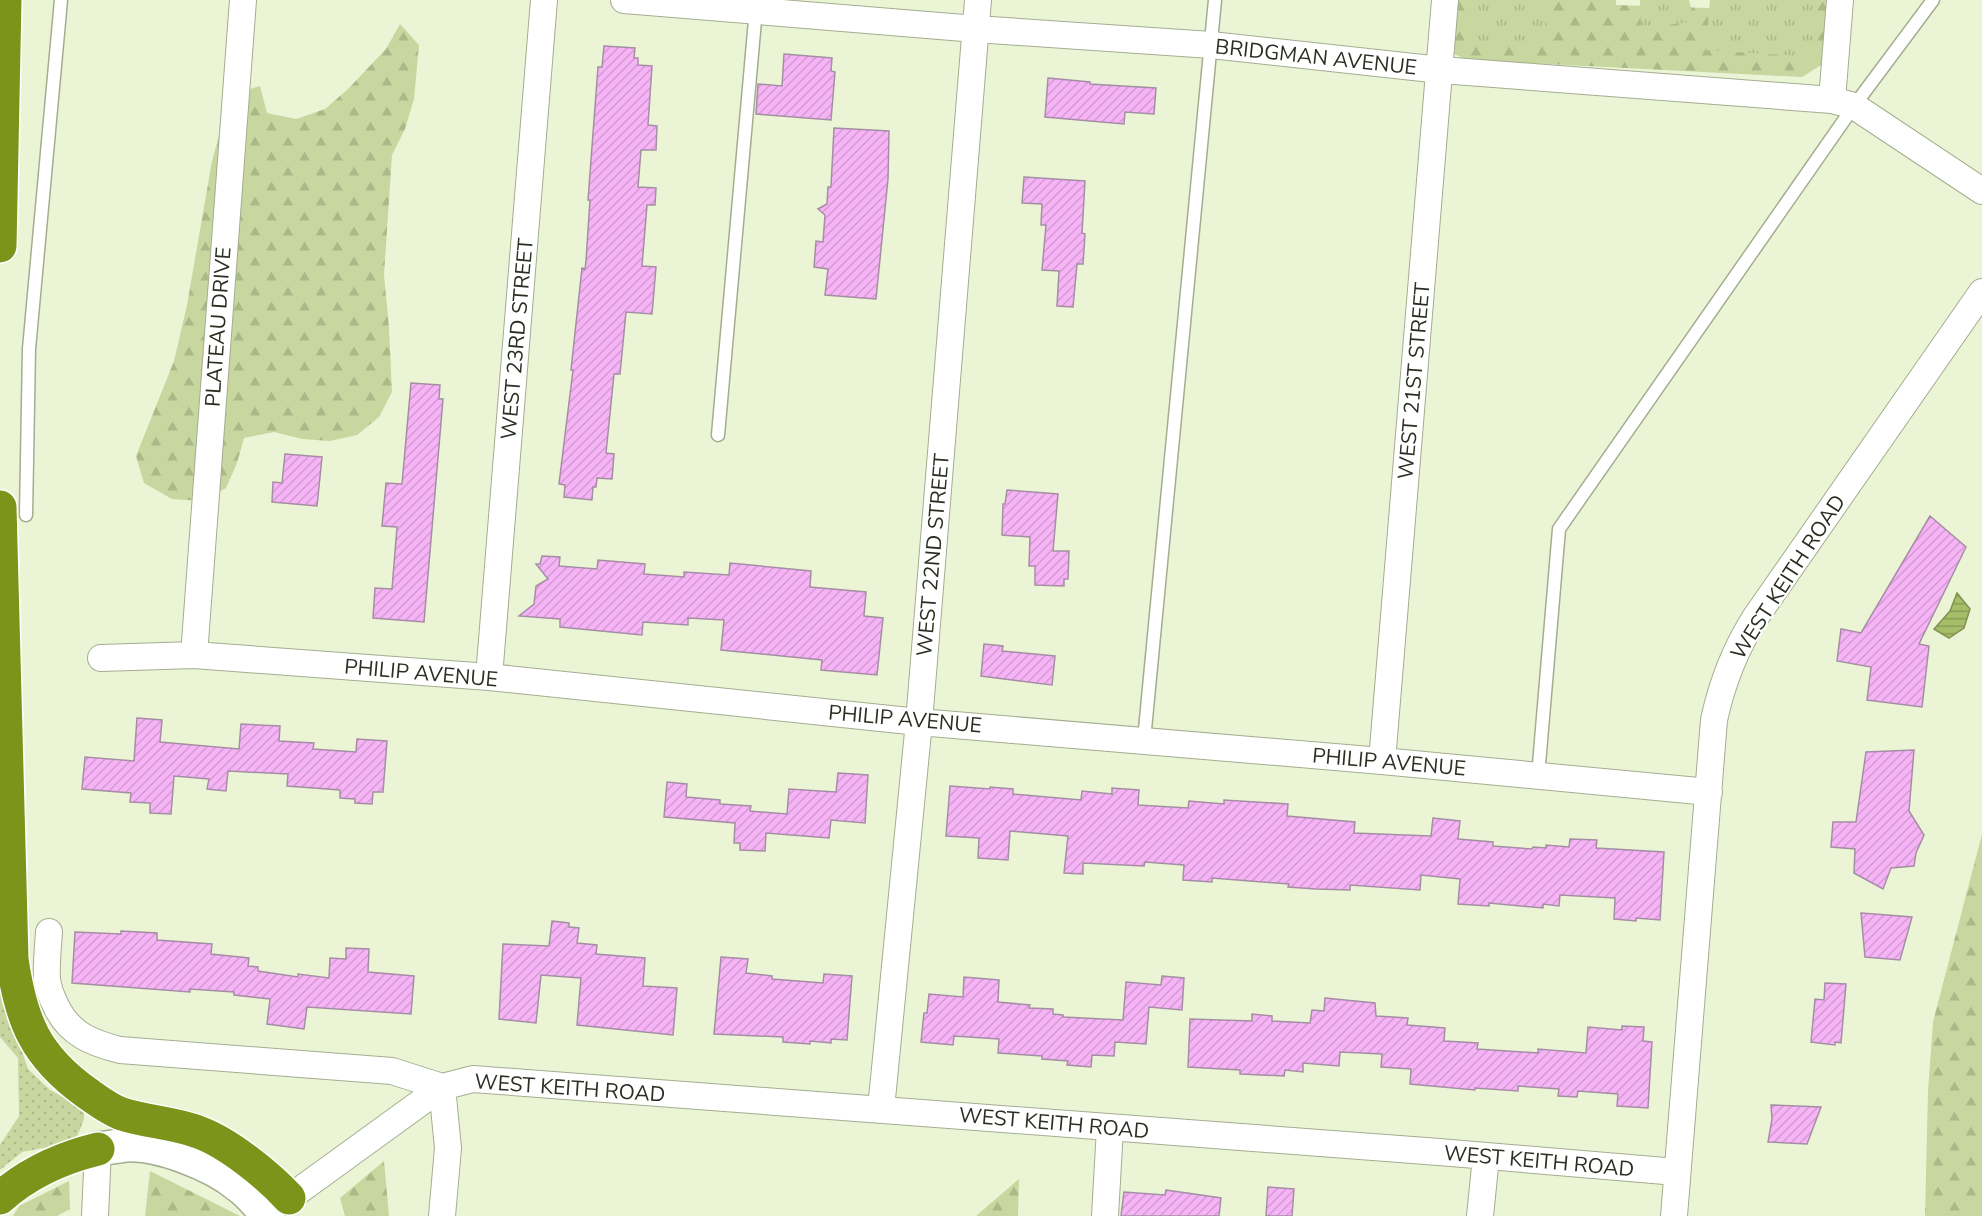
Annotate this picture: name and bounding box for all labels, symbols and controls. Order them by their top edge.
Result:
street label: BRIDGMAN AVENUE [1214,32,1418,82]
street label: WEST 23RD STREET [494,237,540,441]
street label: PLATEAU DRIVE [198,246,238,408]
street label: WEST 21ST STREET [1391,281,1437,481]
street label: WEST 22ND STREET [910,452,956,658]
street label: WEST KEITH ROAD [1724,489,1852,665]
street label: PHILIP AVENUE [343,652,499,694]
street label: PHILIP AVENUE [827,698,983,740]
street label: PHILIP AVENUE [1311,741,1467,783]
street label: WEST KEITH ROAD [474,1067,666,1109]
street label: WEST KEITH ROAD [958,1101,1150,1145]
street label: WEST KEITH ROAD [1443,1139,1635,1183]

